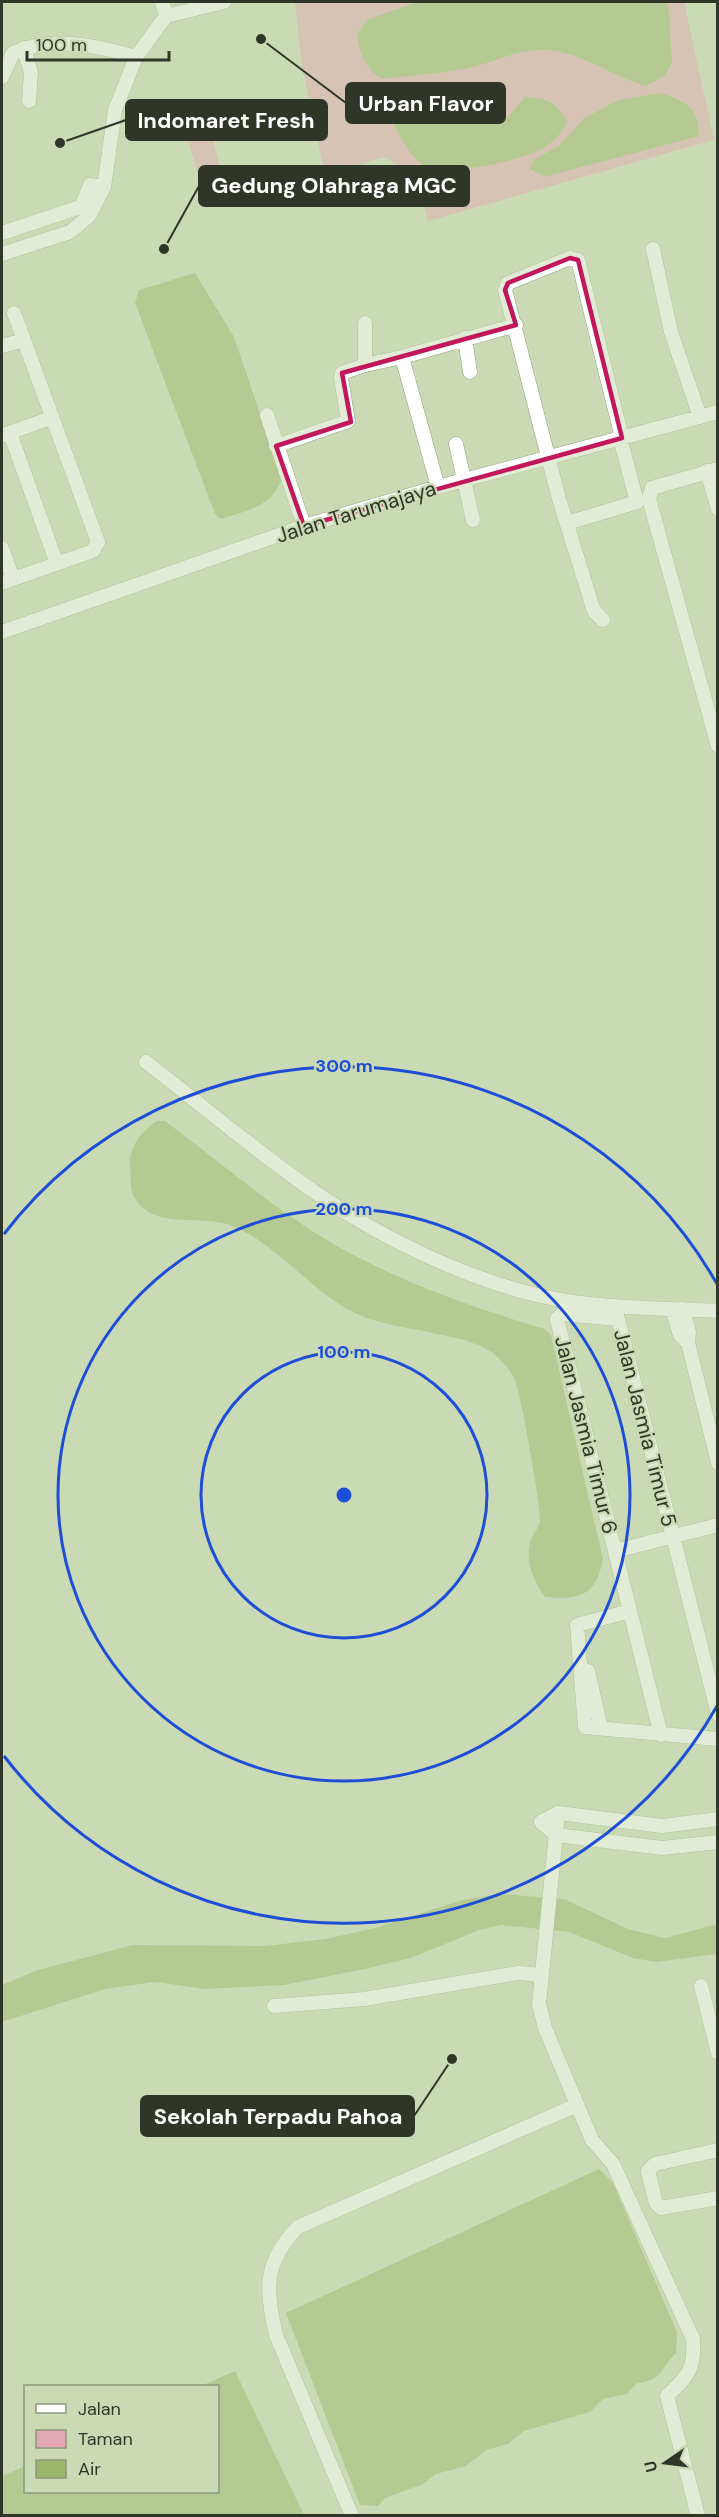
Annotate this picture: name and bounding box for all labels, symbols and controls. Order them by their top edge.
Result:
scale bar [27,24,170,62]
text: 100 m [36,33,87,57]
callout: Urban Flavor [346,83,505,123]
text: Urban Flavor [358,89,494,118]
callout: Indomaret Fresh [126,100,327,140]
text: Indomaret Fresh [137,106,315,135]
callout: Gedung Olahraga MGC [199,166,469,206]
text: Gedung Olahraga MGC [211,171,457,200]
street label: Jalan Tarumajaya [273,474,439,550]
text: 300 m [315,1054,373,1078]
text: 200 m [316,1197,372,1221]
street label: Jalan Jasmia Timur 5 [607,1326,683,1530]
street label: Jalan Jasmia Timur 6 [548,1333,624,1537]
text: 100 m [317,1340,371,1364]
centre of rings [334,1485,354,1505]
callout: Sekolah Terpadu Pahoa [141,2096,414,2136]
text: Sekolah Terpadu Pahoa [154,2102,402,2131]
legend [24,2385,219,2493]
text: Jalan [78,2397,121,2421]
text: Taman [78,2427,133,2451]
north arrow [635,2433,695,2493]
text: Air [78,2457,101,2481]
text: U [639,2459,662,2474]

